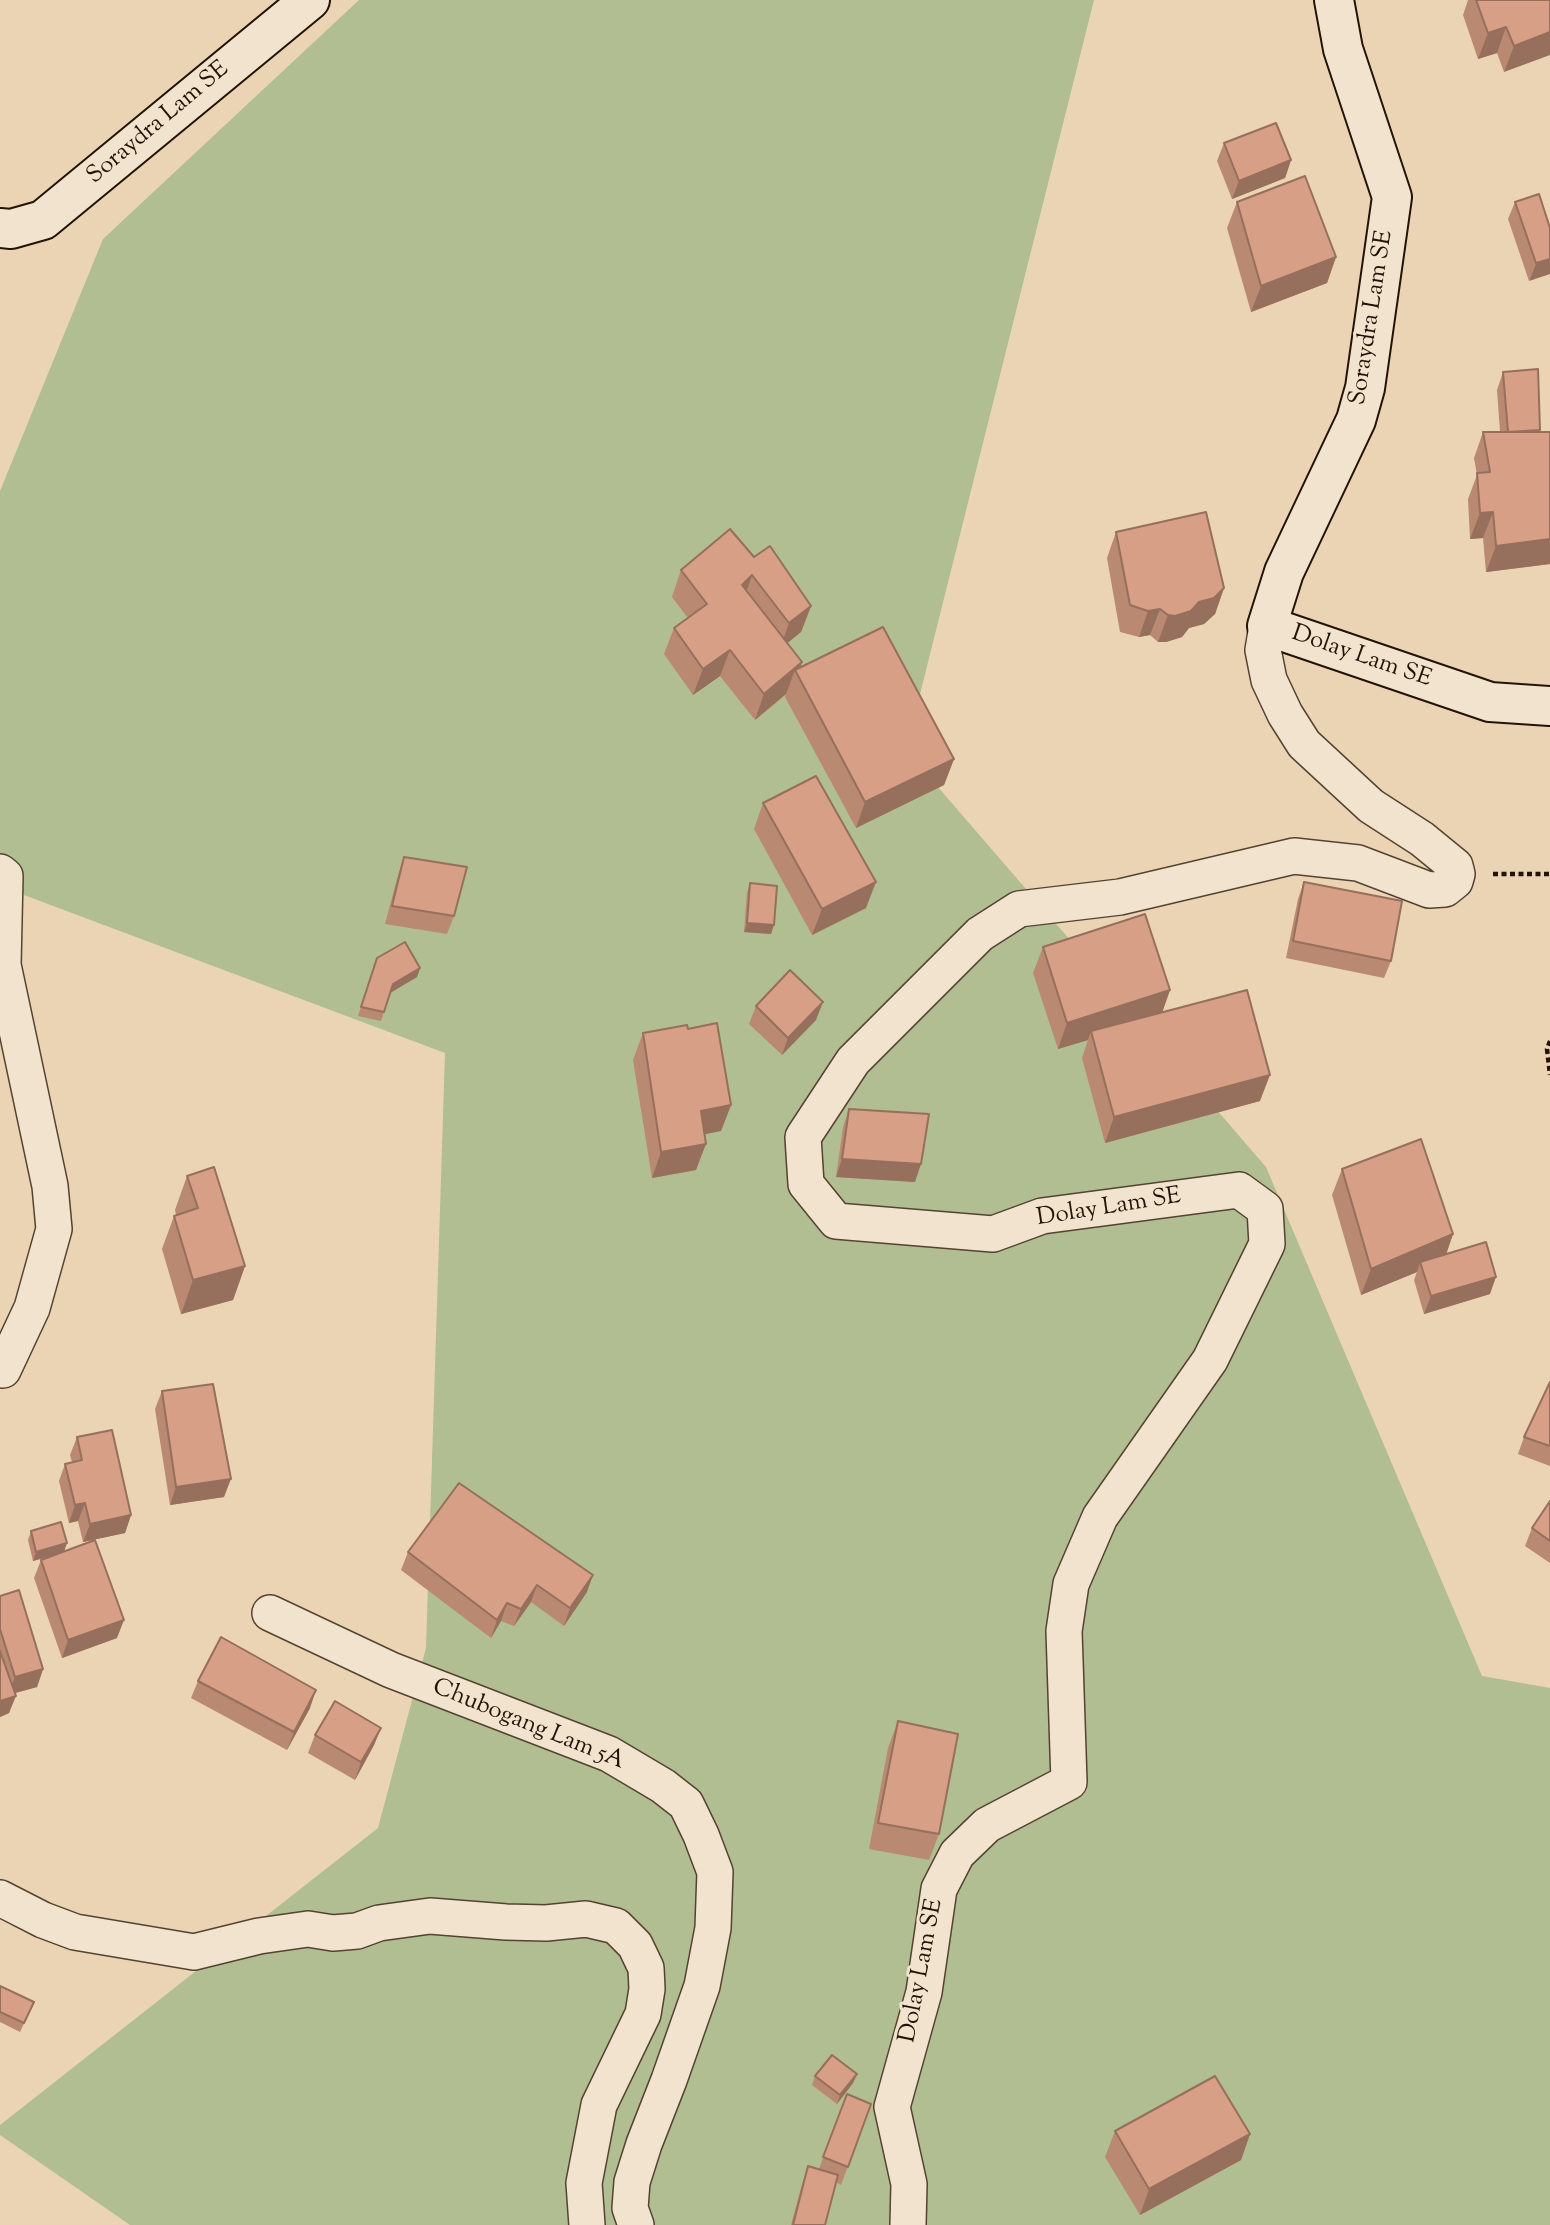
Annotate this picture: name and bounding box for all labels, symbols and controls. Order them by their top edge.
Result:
street label: Soraydra Lam SE [82,56,236,192]
street label: Soraydra Lam SE [1345,229,1401,407]
street label: Dolay Lam SE [1287,621,1435,695]
street label: Dolay Lam SE [1035,1183,1183,1235]
street label: Chubogang Lam 5A [428,1674,628,1778]
street label: Dolay Lam SE [895,1897,951,2045]

